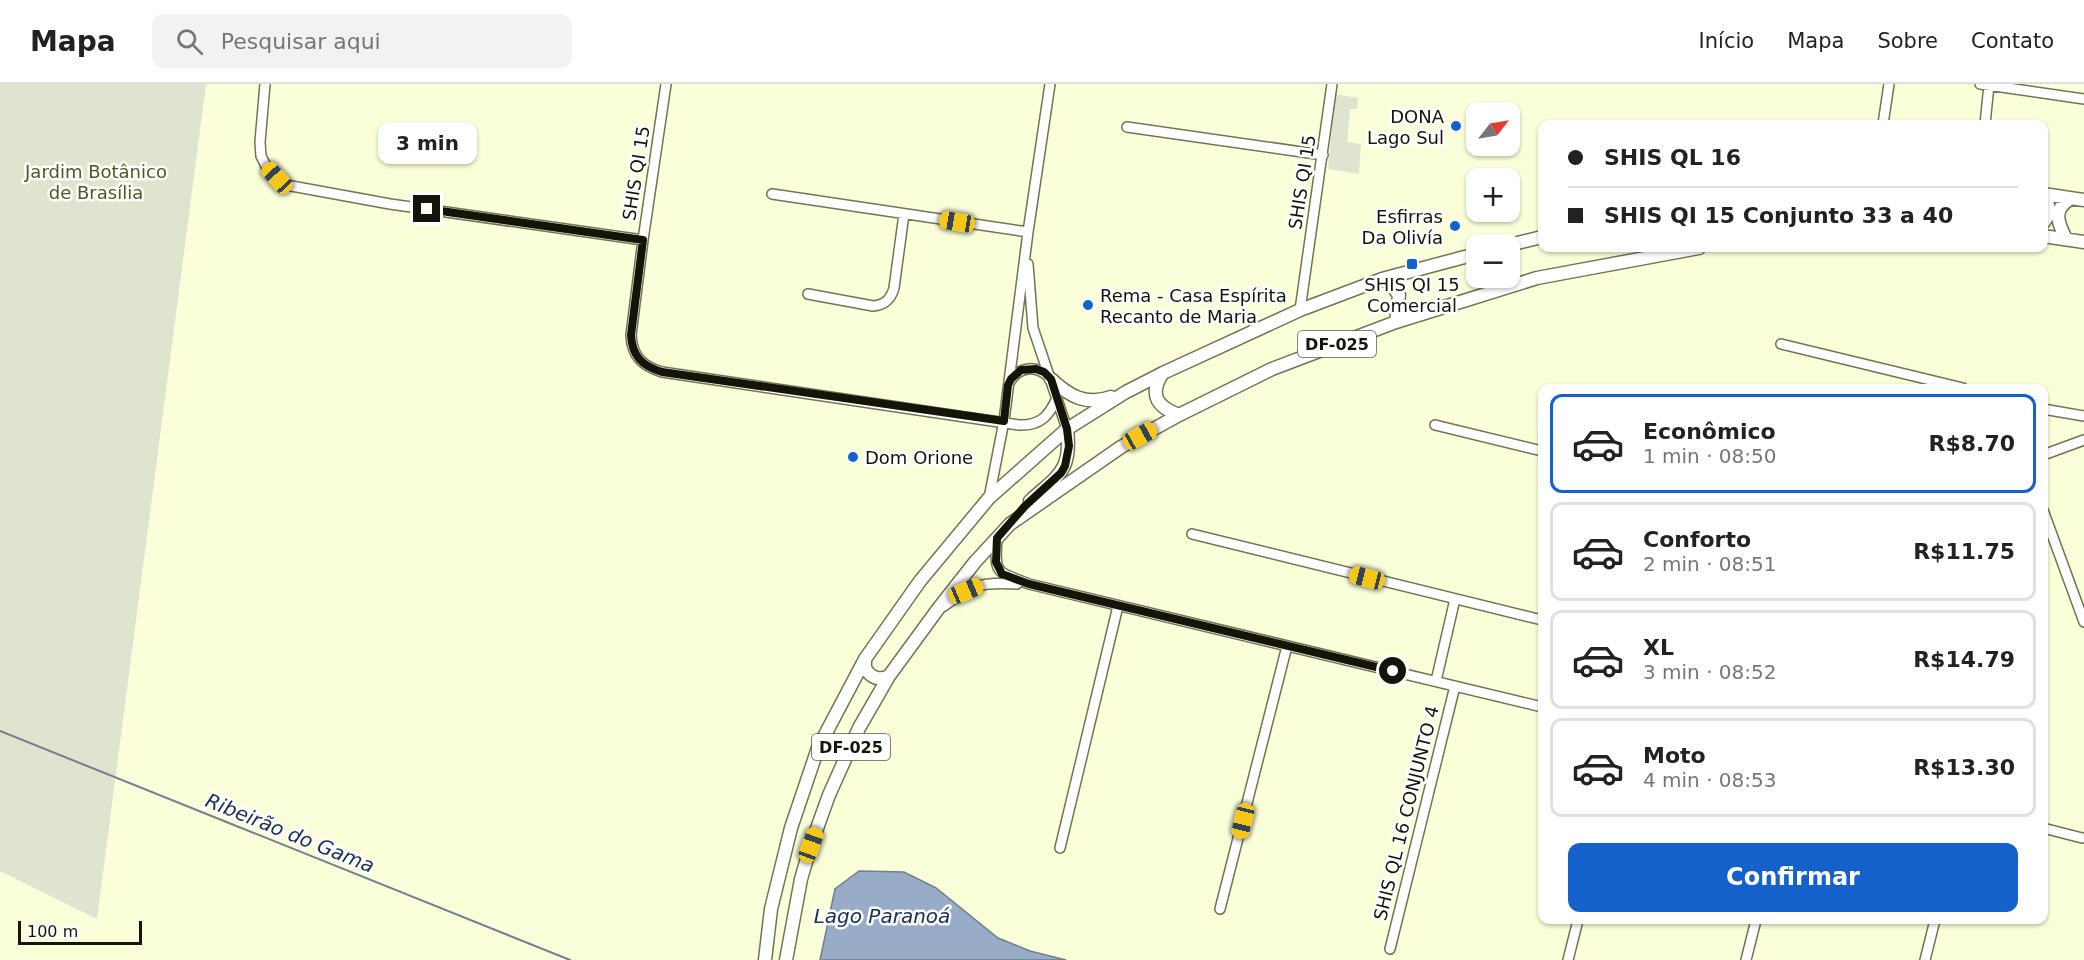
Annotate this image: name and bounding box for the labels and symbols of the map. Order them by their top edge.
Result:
north arrow [1466,102,1520,156]
place label: DONA Lago Sul [1367,106,1445,148]
marker: DONA Lago Sul [1449,119,1463,133]
callout: 3 min [378,122,476,164]
street label: SHIS QI 15 [618,124,654,222]
street label: SHIS QI 15 [1284,133,1320,231]
car [258,159,296,197]
park label: Jardim Botânico de Brasília [24,161,167,203]
route end [413,195,440,222]
place label: Esfirras Da Olivía [1362,206,1443,248]
car [938,210,976,234]
marker: Esfirras Da Olivía [1448,219,1462,233]
marker: SHIS QI 15 Comercial [1405,257,1419,271]
place label: SHIS QI 15 Comercial [1364,274,1460,316]
place label: Rema - Casa Espírita Recanto de Maria [1100,285,1287,327]
marker: Rema - Casa Espírita Recanto de Maria [1081,298,1095,312]
road number: DF-025 [1298,331,1376,357]
car [1120,419,1160,453]
place label: Dom Orione [865,447,973,468]
marker: Dom Orione [846,450,860,464]
car [1347,565,1387,591]
car [946,576,986,606]
route start [1379,657,1406,684]
street label: SHIS QL 16 CONJUNTO 4 [1369,704,1443,922]
road number: DF-025 [812,734,890,760]
water label: Ribeirão do Gama [202,788,378,878]
car [1230,801,1256,841]
car [796,825,826,865]
water label: Lago Paranoá [814,904,950,928]
scale bar [18,918,142,946]

